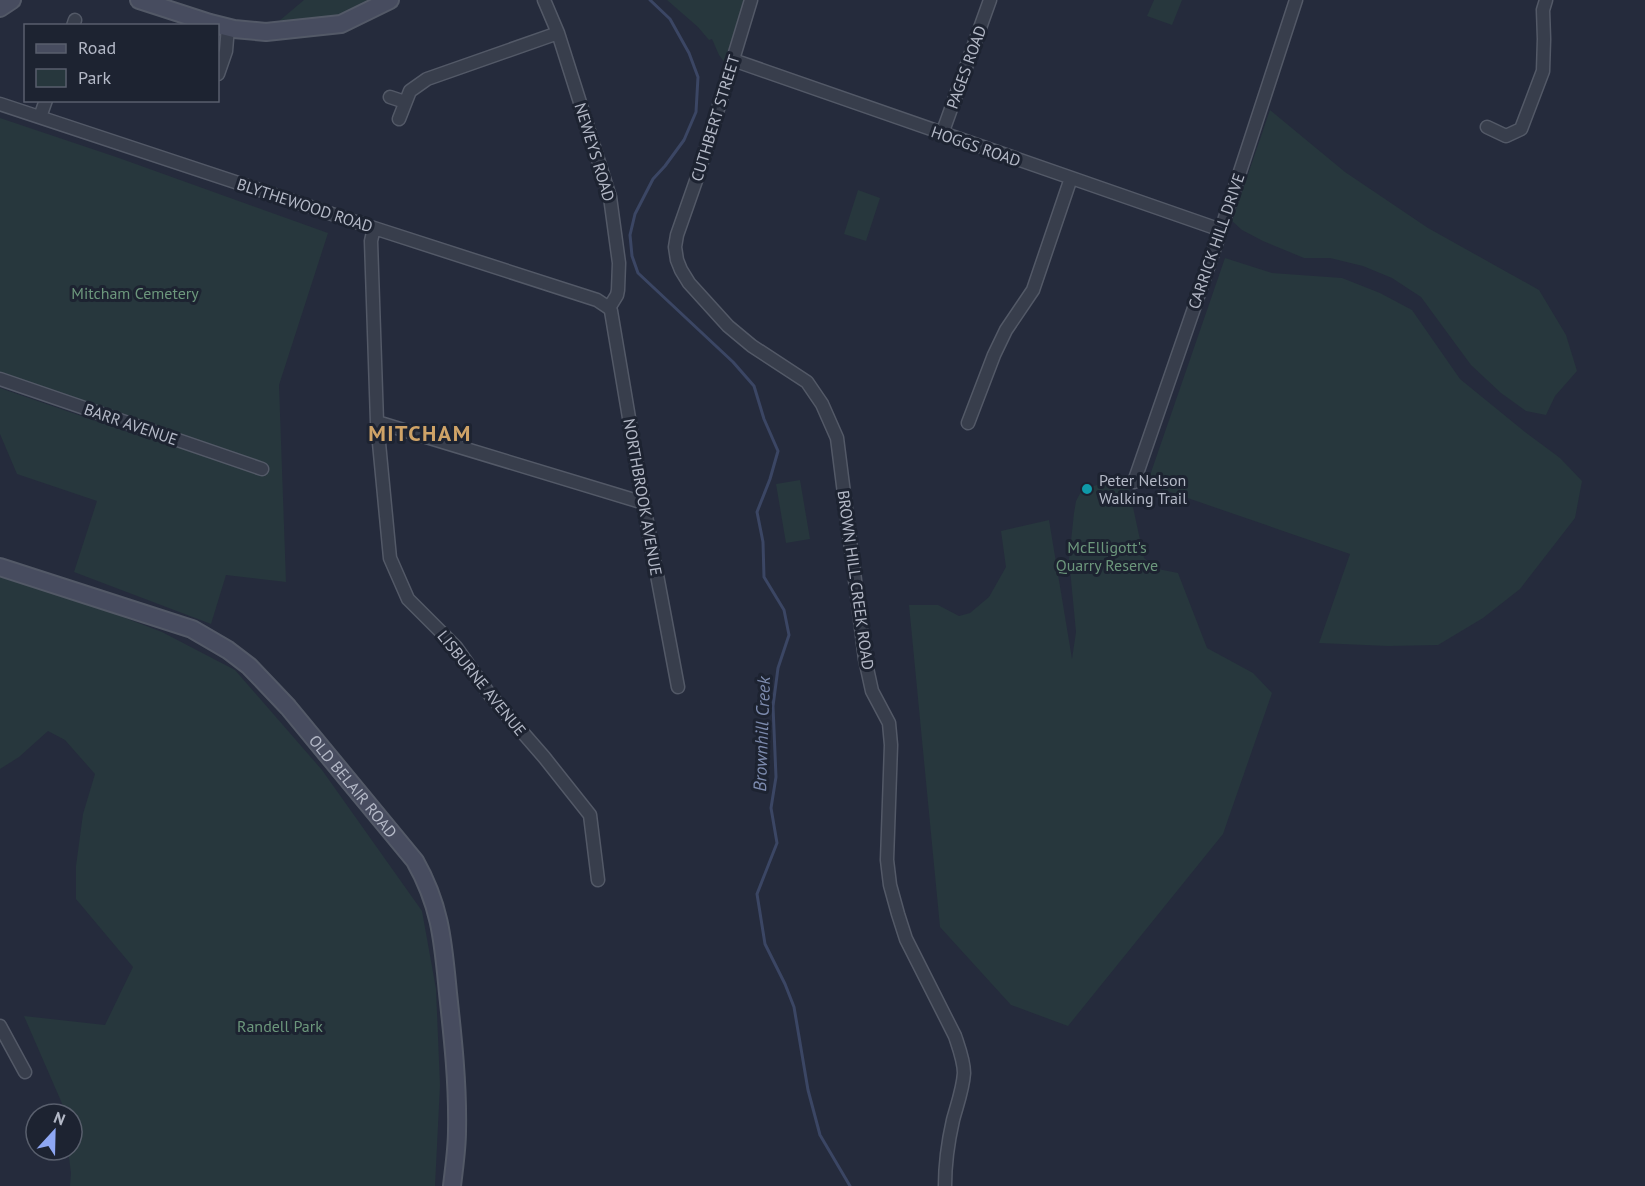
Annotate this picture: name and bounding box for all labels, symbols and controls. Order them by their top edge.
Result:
street label: PAGES ROAD [942,23,990,111]
legend [24,24,219,102]
text: Road [78,36,116,59]
street label: CUTHBERT STREET [686,52,744,184]
text: Park [78,66,111,89]
street label: NEWEYS ROAD [571,100,619,204]
street label: HOGGS ROAD [929,121,1023,171]
street label: CARRICK HILL DRIVE [1183,170,1249,312]
street label: BLYTHEWOOD ROAD [235,174,375,236]
park label: Mitcham Cemetery [71,283,199,303]
street label: BARR AVENUE [82,399,180,449]
street label: NORTHBROOK AVENUE [619,417,667,577]
district label: MITCHAM [368,419,472,447]
place label: Peter Nelson Walking Trail [1099,470,1187,508]
marker: Peter Nelson Walking Trail [1080,482,1094,496]
street label: BROWN HILL CREEK ROAD [833,489,879,671]
park label: McElligott's Quarry Reserve [1056,537,1158,575]
street label: LISBURNE AVENUE [433,626,531,740]
water label: Brownhill Creek [748,675,775,792]
street label: OLD BELAIR ROAD [305,731,401,842]
park label: Randell Park [237,1016,323,1036]
north arrow [24,1102,84,1162]
text: N [51,1107,68,1129]

